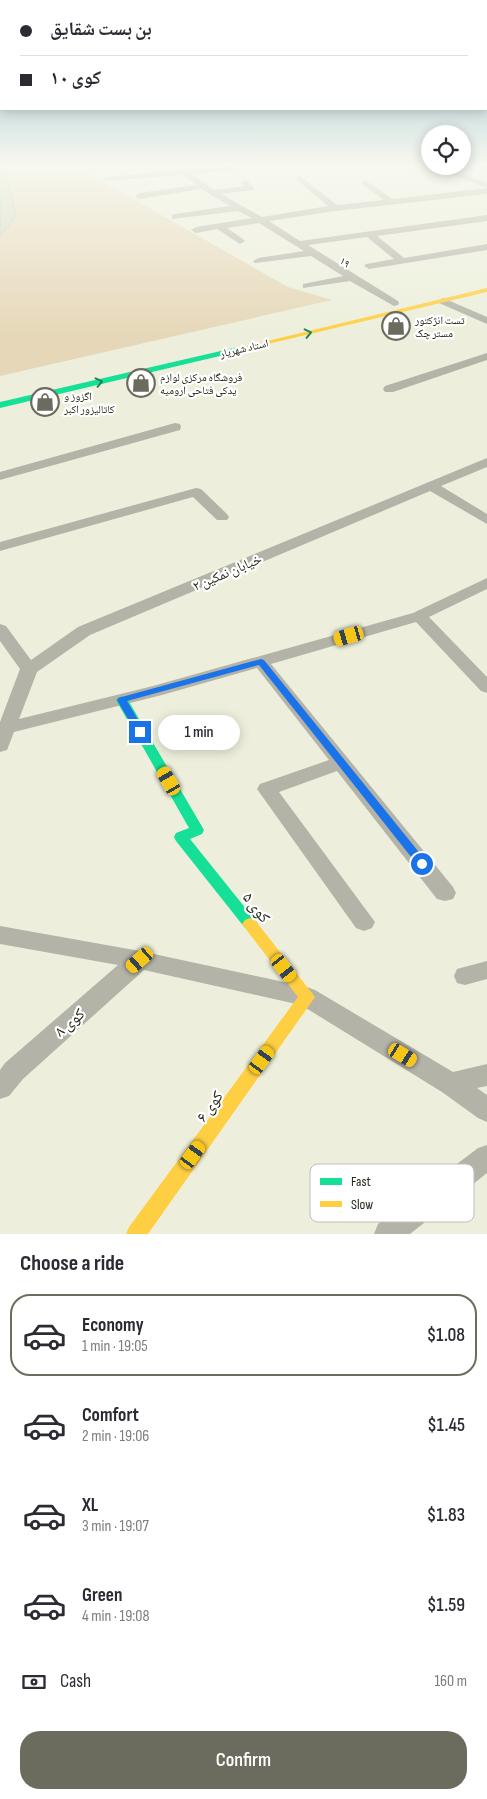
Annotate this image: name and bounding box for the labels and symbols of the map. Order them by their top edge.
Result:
street label: ۱۹ [337,254,352,271]
shop icon: تست انژکتور مستر چک [381,311,411,341]
place label: تست انژکتور مستر چک [414,314,466,340]
one-way arrow [303,328,312,339]
street label: استاد شهریار [218,337,270,361]
shop icon: فروشگاه مرکزی لوازم یدکی فتاحی ارومیه [126,368,156,398]
place label: فروشگاه مرکزی لوازم یدکی فتاحی ارومیه [160,371,243,397]
one-way arrow [94,377,103,388]
shop icon: اگزوز و کاتالیزور اکبر [30,387,60,417]
place label: اگزوز و کاتالیزور اکبر [63,390,115,416]
street label: خیابان نمکین ۲ [190,550,264,595]
car [332,625,365,647]
callout: 1 min [158,714,240,750]
route end [129,721,151,743]
car [155,764,182,798]
route start [411,853,433,875]
street label: کوی ۵ [238,889,274,927]
car [123,944,156,976]
car [268,952,299,984]
street label: کوی ۸ [51,1005,89,1041]
car [386,1041,419,1069]
car [247,1043,276,1077]
street label: کوی ۶ [193,1087,228,1126]
car [178,1138,207,1172]
legend [310,1164,474,1222]
text: Fast [351,1173,371,1190]
text: Slow [351,1196,373,1213]

